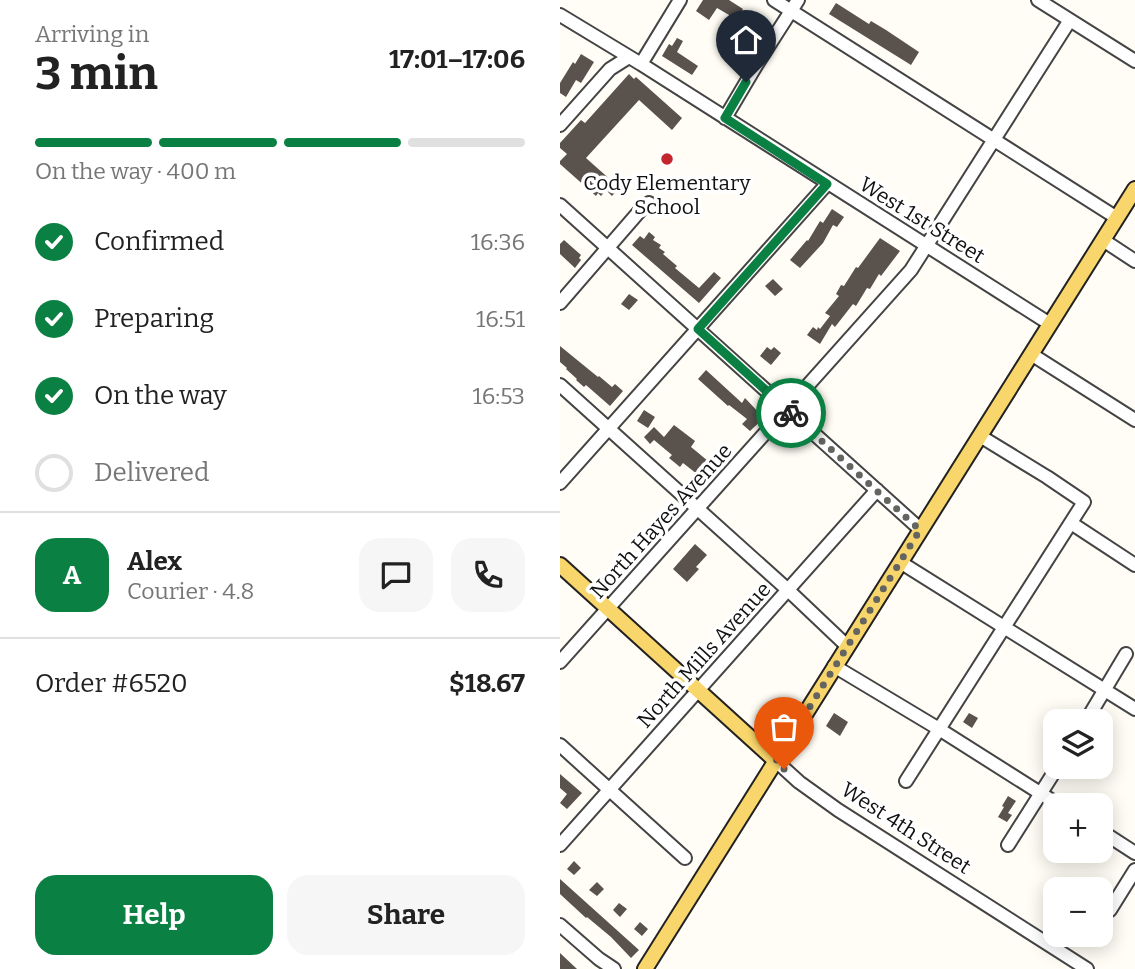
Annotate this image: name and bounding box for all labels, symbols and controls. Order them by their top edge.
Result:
pin [716,10,776,82]
text: Arriving in [35,20,149,48]
icon: home [727,21,765,59]
text: 17:01–17:06 [389,44,525,75]
text: 3 min [35,46,158,101]
marker: Cody Elementary School [659,151,675,167]
text: On the way · 400 m [35,157,236,185]
place label: Cody Elementary School [583,170,752,220]
street label: West 1st Street [854,171,990,269]
icon: check [35,223,73,261]
text: Confirmed [94,226,224,257]
text: 16:36 [471,228,525,256]
icon: check [35,300,73,338]
text: Preparing [94,303,214,334]
text: 16:51 [476,305,525,333]
icon: check [35,377,73,415]
courier [756,378,826,448]
text: On the way [94,380,227,411]
text: 16:53 [472,382,525,410]
icon: bike [772,394,810,432]
street label: North Hayes Avenue [585,438,737,604]
text: Delivered [94,457,209,488]
button: chat [359,538,433,612]
button: phone [451,538,525,612]
text: Alex [127,546,182,577]
text: A [63,560,81,591]
text: Courier · 4.8 [127,577,254,605]
street label: North Mills Avenue [632,577,776,733]
text: Order #6520 [35,668,188,699]
text: $18.67 [449,668,525,699]
pin [754,697,814,769]
icon: bag [765,708,803,746]
map controls [1043,709,1113,947]
button: layers [1043,709,1113,779]
street label: West 4th Street [836,776,976,880]
button: + [1043,793,1113,863]
button: Help [35,875,273,955]
button: Share [287,875,525,955]
button: − [1043,877,1113,947]

